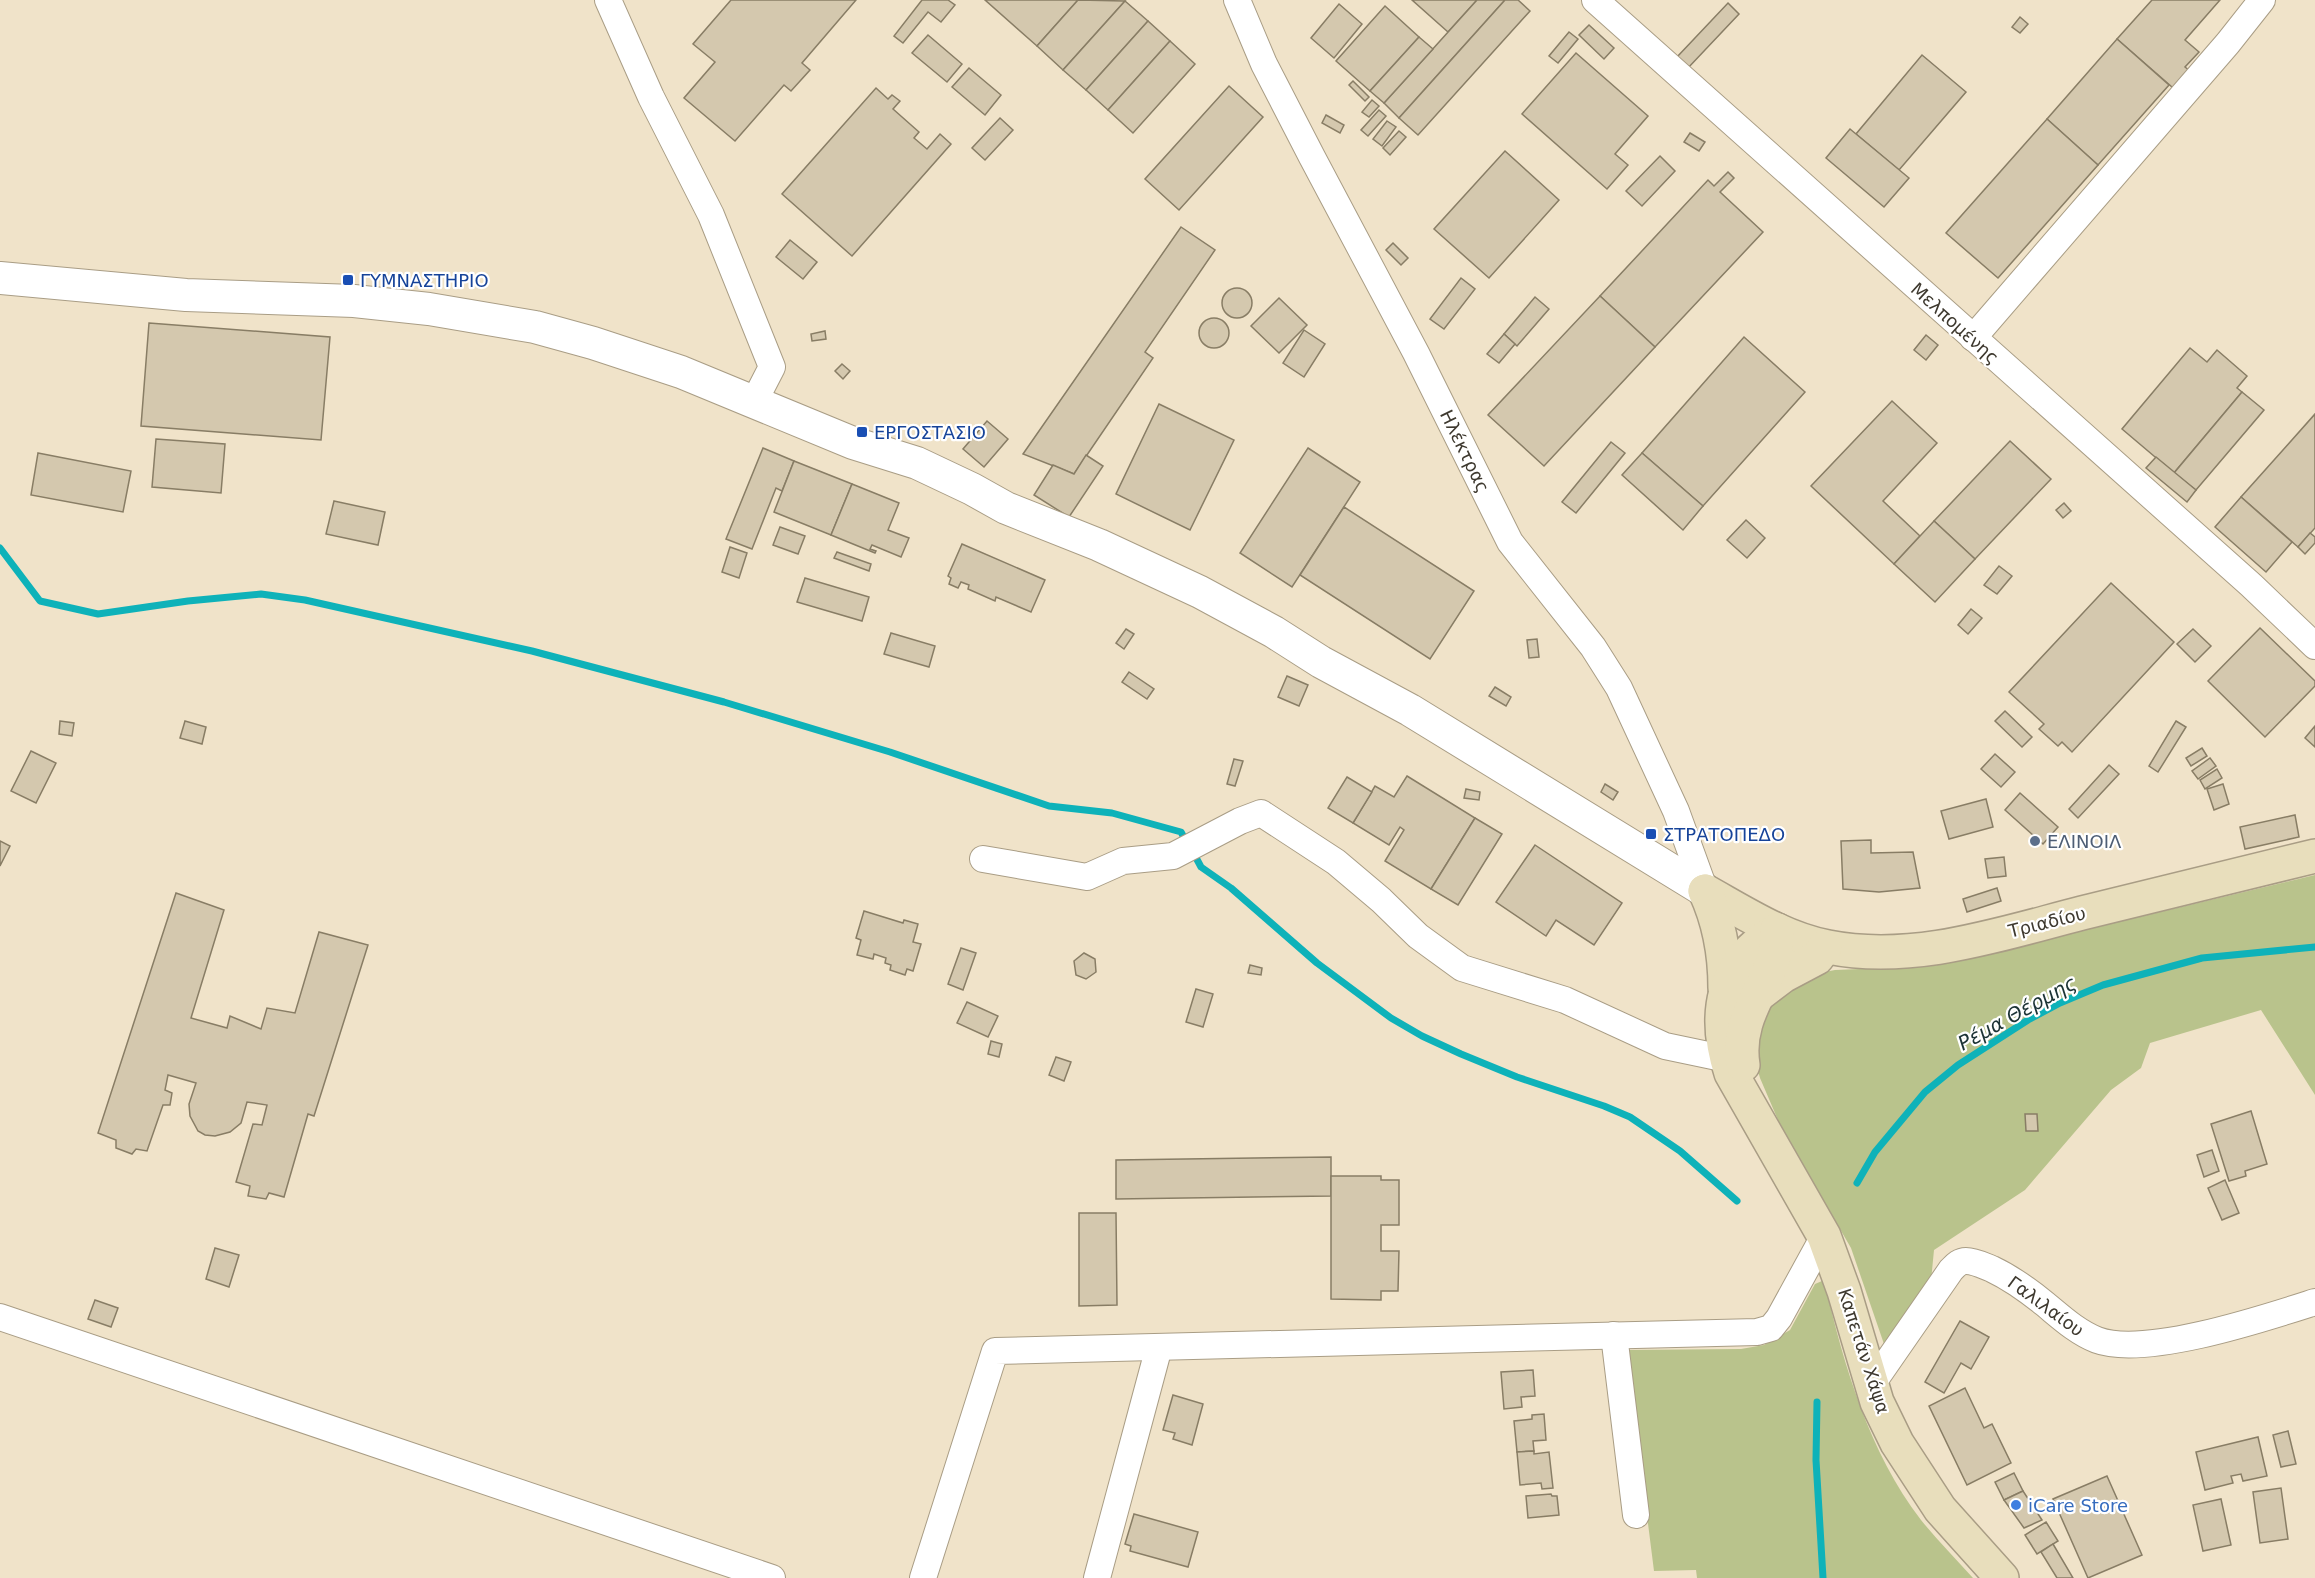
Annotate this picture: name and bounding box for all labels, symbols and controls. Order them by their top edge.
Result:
place label: ΓΥΜΝΑΣΤΗΡΙΟ [360,270,489,291]
marker: ΓΥΜΝΑΣΤΗΡΙΟ [341,273,355,287]
street label: Μελπομένης [1907,278,2003,368]
street label: Ηλέκτρας [1436,406,1494,496]
place label: ΕΡΓΟΣΤΑΣΙΟ [874,422,986,443]
marker: ΕΡΓΟΣΤΑΣΙΟ [855,425,869,439]
place label: ΣΤΡΑΤΟΠΕΔΟ [1663,824,1785,845]
marker: ΣΤΡΑΤΟΠΕΔΟ [1644,827,1658,841]
place label: ΕΛΙΝΟΙΛ [2047,831,2122,852]
marker: ΕΛΙΝΟΙΛ [2028,834,2042,848]
street label: Τριαδίου [2005,902,2088,942]
water label: Ρέμα Θέρμης [1954,970,2081,1055]
street label: Γαλιλαίου [2004,1271,2088,1341]
street label: Καπετάν Χάψα [1834,1286,1894,1416]
place label: iCare Store [2028,1495,2128,1516]
marker: iCare Store [2009,1498,2023,1512]

